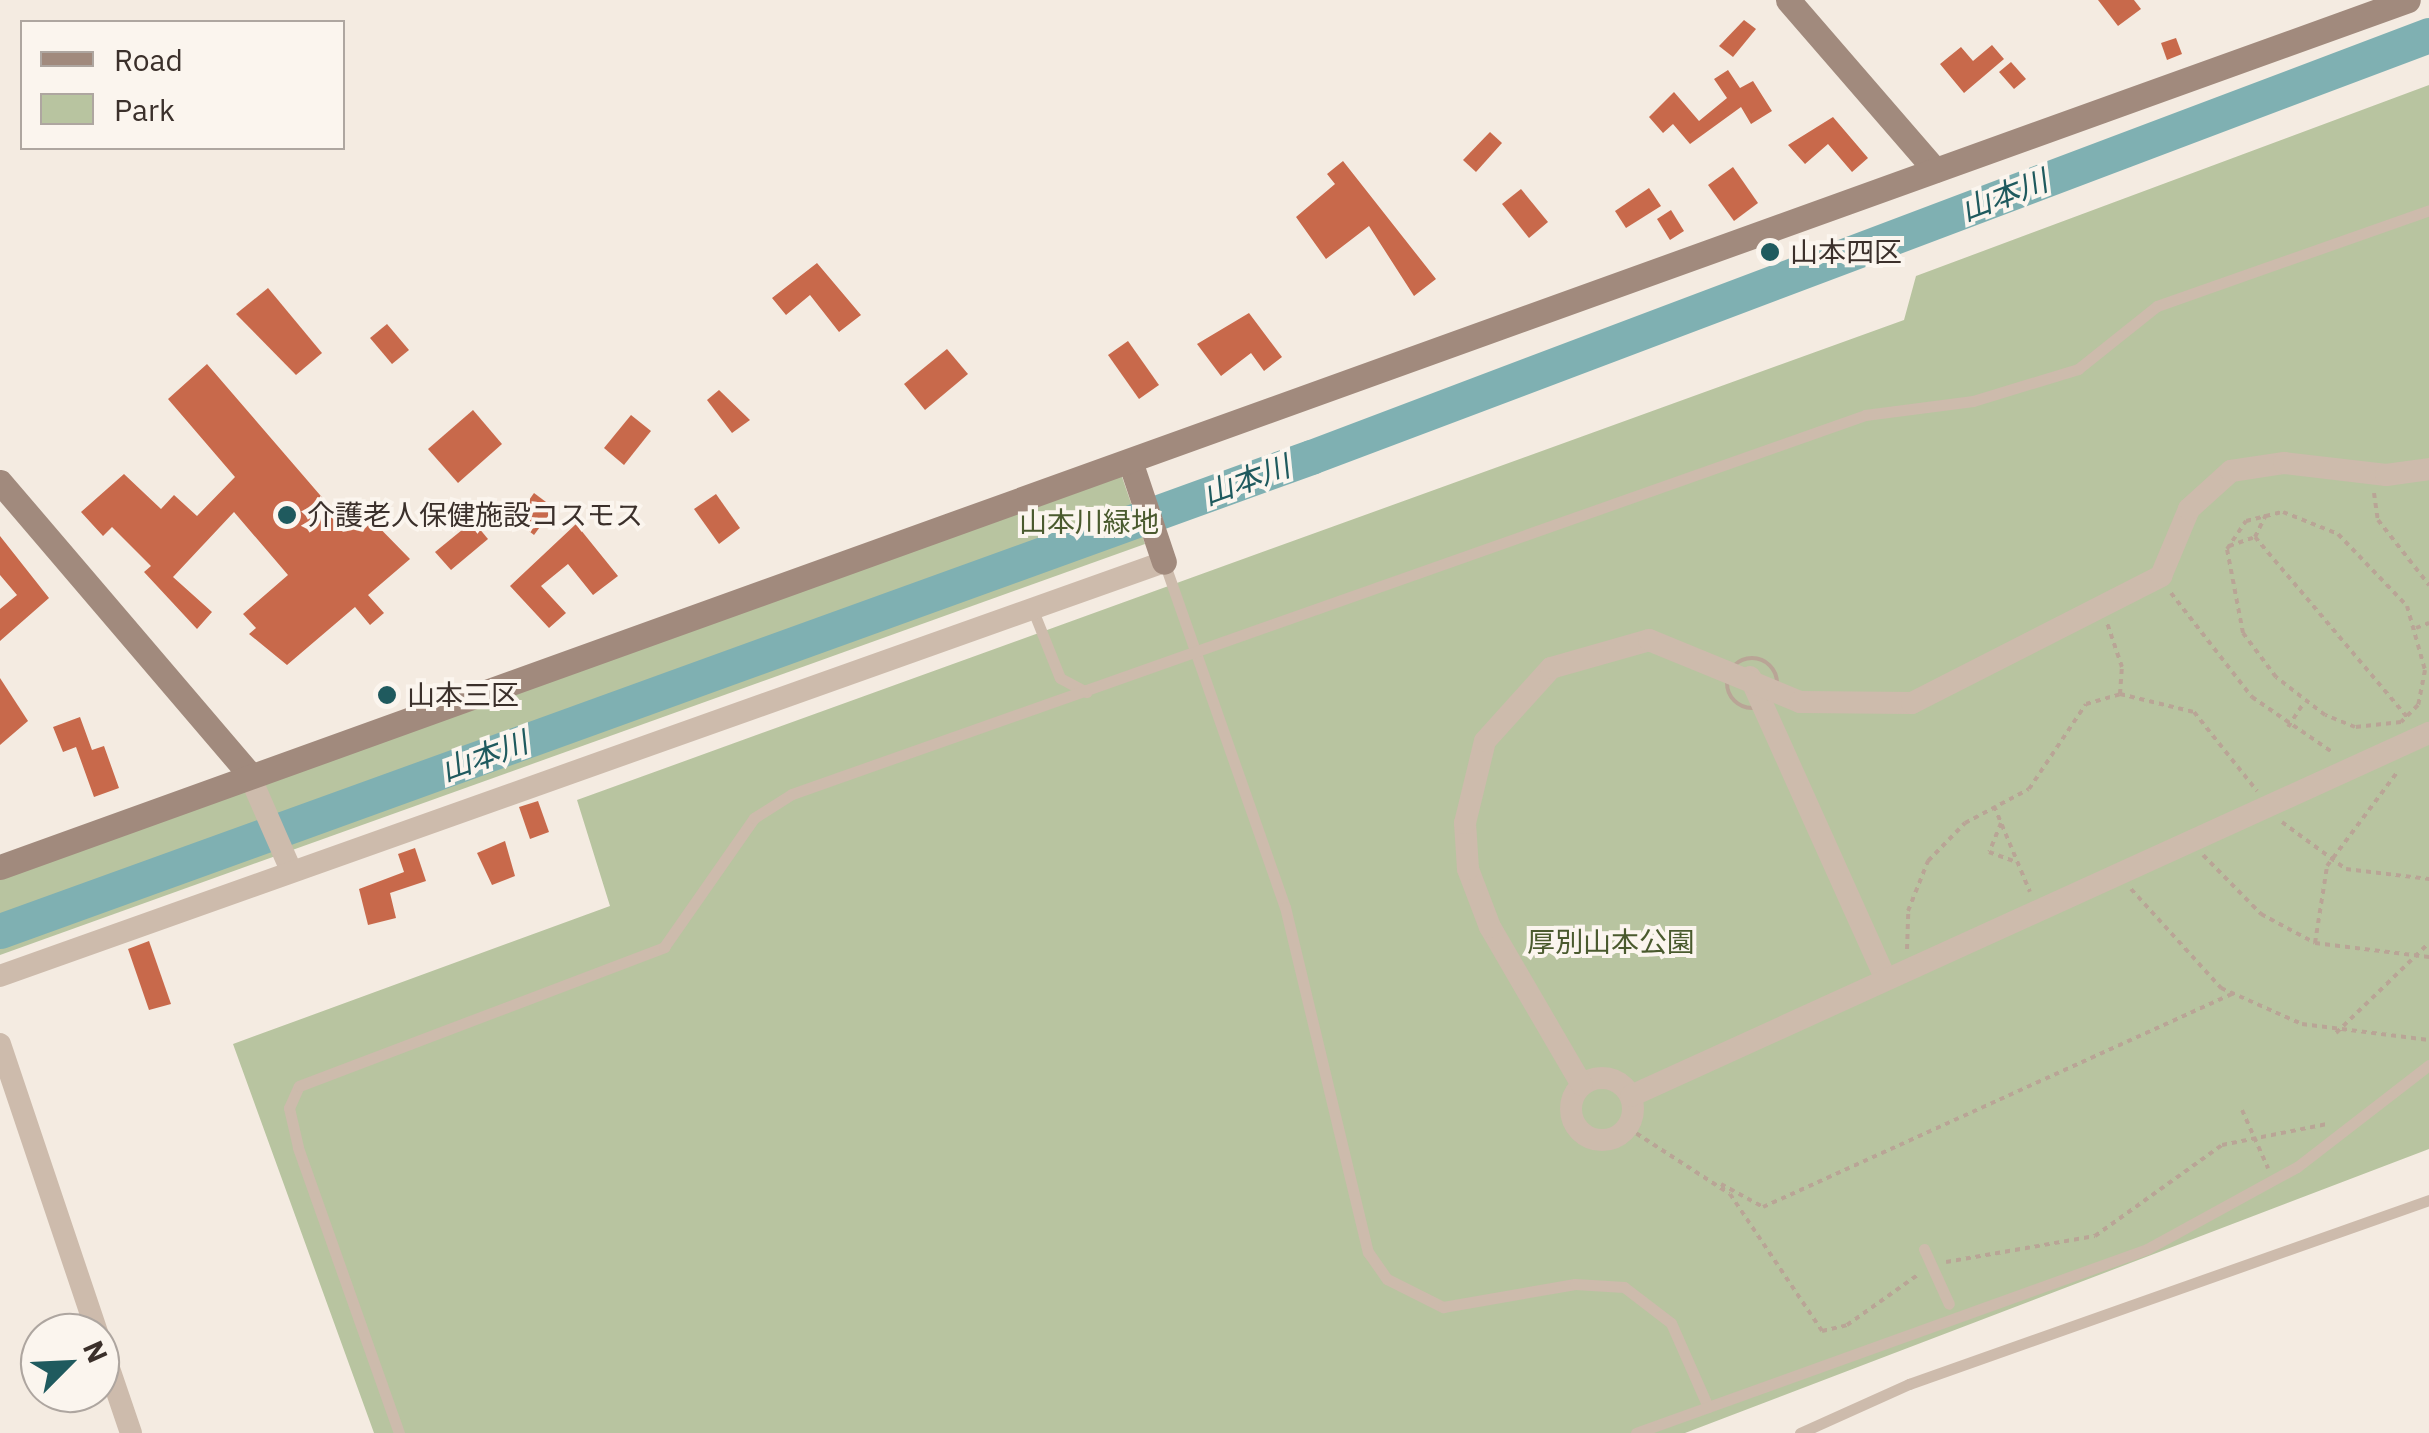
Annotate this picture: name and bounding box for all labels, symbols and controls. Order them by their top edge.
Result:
legend [20,20,345,150]
text: Road [114,40,183,79]
text: Park [114,90,175,129]
water label: 山本川 [1956,162,2052,228]
place label: 山本四区 [1790,235,1902,269]
marker: 山本四区 [1759,241,1781,263]
water label: 山本川 [1198,448,1294,512]
place label: 介護老人保健施設コスモス [307,498,643,532]
marker: 介護老人保健施設コスモス [276,504,298,526]
park label: 山本川緑地 [1019,505,1159,539]
place label: 山本三区 [407,678,519,712]
marker: 山本三区 [376,684,398,706]
water label: 山本川 [436,724,532,788]
park label: 厚別山本公園 [1527,925,1695,959]
north arrow [20,1313,120,1413]
text: N [75,1335,117,1368]

